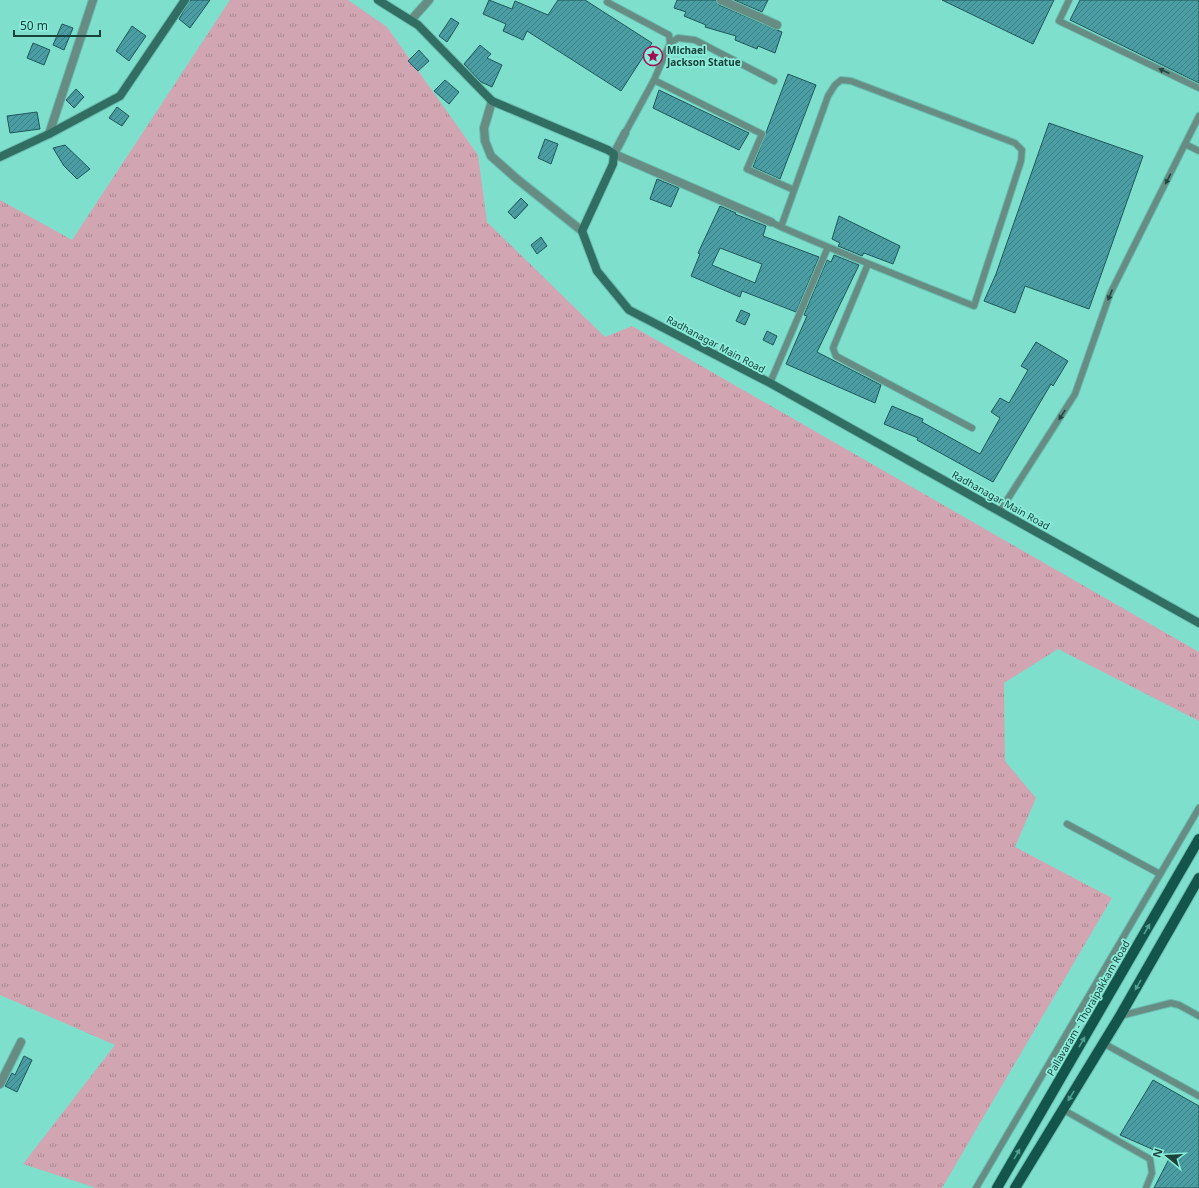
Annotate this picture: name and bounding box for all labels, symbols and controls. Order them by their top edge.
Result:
scale bar [14,12,100,38]
text: 50 m [20,17,48,34]
place label: Michael Jackson Statue [666,43,741,69]
place icon: Michael Jackson Statue [642,45,664,67]
one-way arrow [1158,68,1169,74]
one-way arrow [1164,173,1171,184]
one-way arrow [1107,290,1113,301]
street label: Radhanagar Main Road [664,312,768,376]
one-way arrow [1058,409,1065,421]
street label: Radhanagar Main Road [949,467,1053,533]
one-way arrow [1143,923,1150,935]
street label: Pallavaram - Thoraipakkam Road [1043,938,1133,1078]
one-way arrow [1134,979,1141,990]
one-way arrow [1078,1036,1085,1048]
one-way arrow [1067,1090,1074,1102]
north arrow [1147,1136,1187,1176]
text: N [1148,1146,1166,1159]
one-way arrow [1013,1148,1020,1160]

